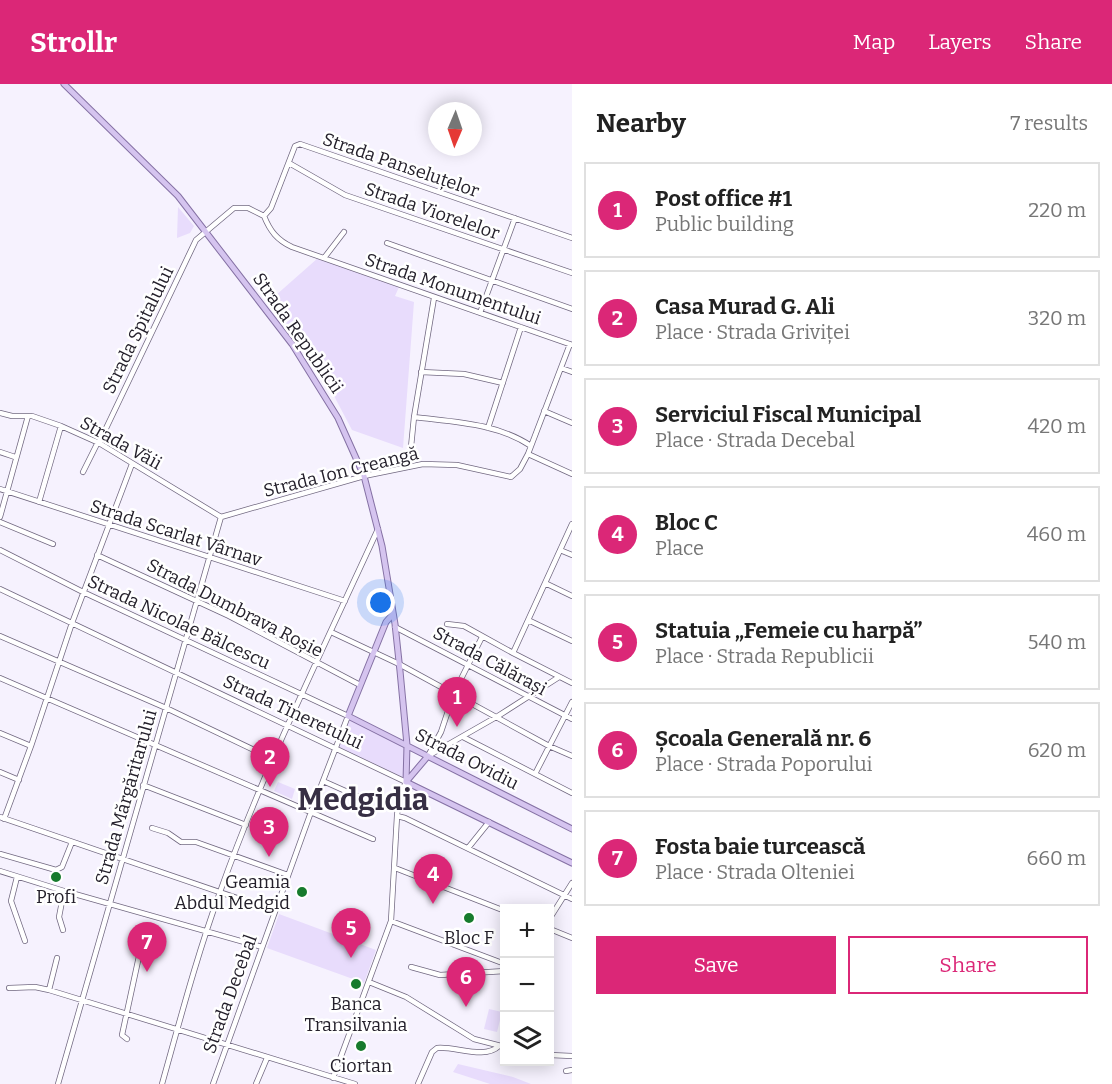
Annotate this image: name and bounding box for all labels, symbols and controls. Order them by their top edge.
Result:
text: Strollr [30,26,117,59]
text: Map [853,29,895,55]
text: Layers [928,29,992,55]
text: Share [1025,29,1082,55]
north arrow [428,102,482,156]
text: Nearby [596,108,686,139]
text: 7 results [1010,111,1088,135]
street label: Strada Panseluțelor [320,128,482,202]
street label: Strada Viorelelor [362,178,503,244]
text: Post office #1 [655,185,792,212]
text: 1 [613,198,622,222]
text: 220 m [1028,198,1086,222]
text: Public building [655,212,794,236]
street label: Strada Monumentului [362,249,544,329]
street label: Strada Spitalului [98,263,178,397]
street label: Strada Republicii [248,268,348,398]
text: Casa Murad G. Ali [655,293,835,320]
text: 2 [612,306,623,330]
text: 320 m [1028,306,1086,330]
text: Place · Strada Griviței [655,320,850,344]
text: Serviciul Fiscal Municipal [655,401,921,428]
street label: Strada Văii [76,412,166,474]
text: 3 [612,414,623,438]
text: 420 m [1028,414,1086,438]
text: Place · Strada Decebal [655,428,855,452]
street label: Strada Ion Creangă [261,442,421,502]
street label: Strada Scarlat Vârnav [88,495,265,571]
text: Bloc C [655,509,718,536]
text: 4 [611,522,624,546]
text: 460 m [1027,522,1086,546]
text: Place [655,536,704,560]
street label: Strada Dumbrava Roșie [143,554,327,662]
street label: Strada Nicolae Bălcescu [84,570,274,674]
your location [366,588,395,617]
text: Statuia „Femeie cu harpă” [655,617,922,644]
street label: Strada Călărași [429,622,551,700]
text: 5 [612,630,623,654]
text: 540 m [1028,630,1086,654]
text: Place · Strada Republicii [655,644,874,668]
street label: Strada Tineretului [220,670,366,754]
pin: 1 [438,678,476,727]
street label: Strada Mărgăritarului [90,707,162,887]
street label: Strada Ovidiu [412,723,522,795]
text: Școala Generală nr. 6 [655,725,871,752]
pin: 2 [250,738,290,787]
text: 6 [612,738,623,762]
text: 620 m [1028,738,1086,762]
text: Place · Strada Poporului [655,752,873,776]
district label: Medgidia [297,782,429,818]
pin: 3 [250,808,288,857]
text: Fosta baie turcească [655,833,865,860]
text: 7 [612,846,623,870]
text: 660 m [1027,846,1086,870]
pin: 4 [414,854,452,904]
text: Place · Strada Olteniei [655,860,855,884]
marker: Profi [49,870,63,884]
place label: Geamia Abdul Medgid [174,871,290,914]
marker: Geamia Abdul Medgid [295,885,309,899]
place label: Profi [36,886,76,908]
map controls [500,904,554,1066]
button: + [500,904,554,958]
pin: 5 [332,908,370,958]
marker: Bloc F [462,911,476,925]
pin: 7 [128,922,166,972]
place label: Bloc F [444,927,494,949]
street label: Strada Decebal [198,931,262,1057]
button: Save [596,936,836,994]
button: Share [848,936,1088,994]
pin: 6 [446,958,486,1007]
button: − [500,958,554,1012]
marker: Banca Transilvania [349,977,363,991]
place label: Banca Transilvania [305,993,408,1036]
button: layers [500,1012,554,1066]
marker: Ciortan [354,1039,368,1053]
place label: Ciortan [330,1055,393,1077]

